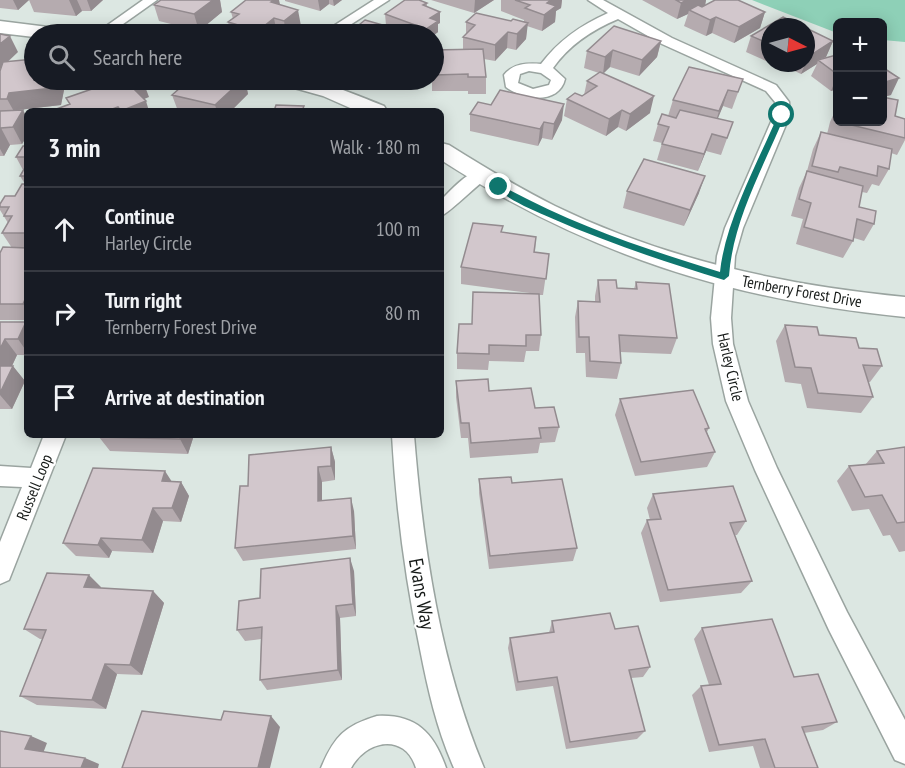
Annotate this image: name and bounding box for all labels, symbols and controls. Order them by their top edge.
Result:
north arrow [761,18,815,72]
map controls [833,18,887,126]
button: + [833,18,887,72]
search box [24,24,444,90]
icon: search [45,41,78,74]
text: Search here [93,43,182,71]
button: − [833,72,887,126]
route start [768,101,794,127]
text: 3 min [48,131,101,164]
text: Walk · 180 m [330,134,420,160]
route end [485,173,511,199]
text: Continue [105,202,175,230]
icon: ahead [48,213,81,246]
text: 100 m [376,216,420,242]
text: Harley Circle [105,230,192,256]
street label: Ternberry Forest Drive [740,271,864,311]
text: Turn right [105,286,182,314]
icon: right [48,297,81,330]
text: 80 m [385,300,420,326]
text: Ternberry Forest Drive [105,314,257,340]
street label: Harley Circle [713,331,749,403]
icon: arrive [48,381,81,414]
text: Arrive at destination [105,383,265,411]
street label: Russell Loop [12,451,56,523]
street label: Evans Way [403,556,441,632]

